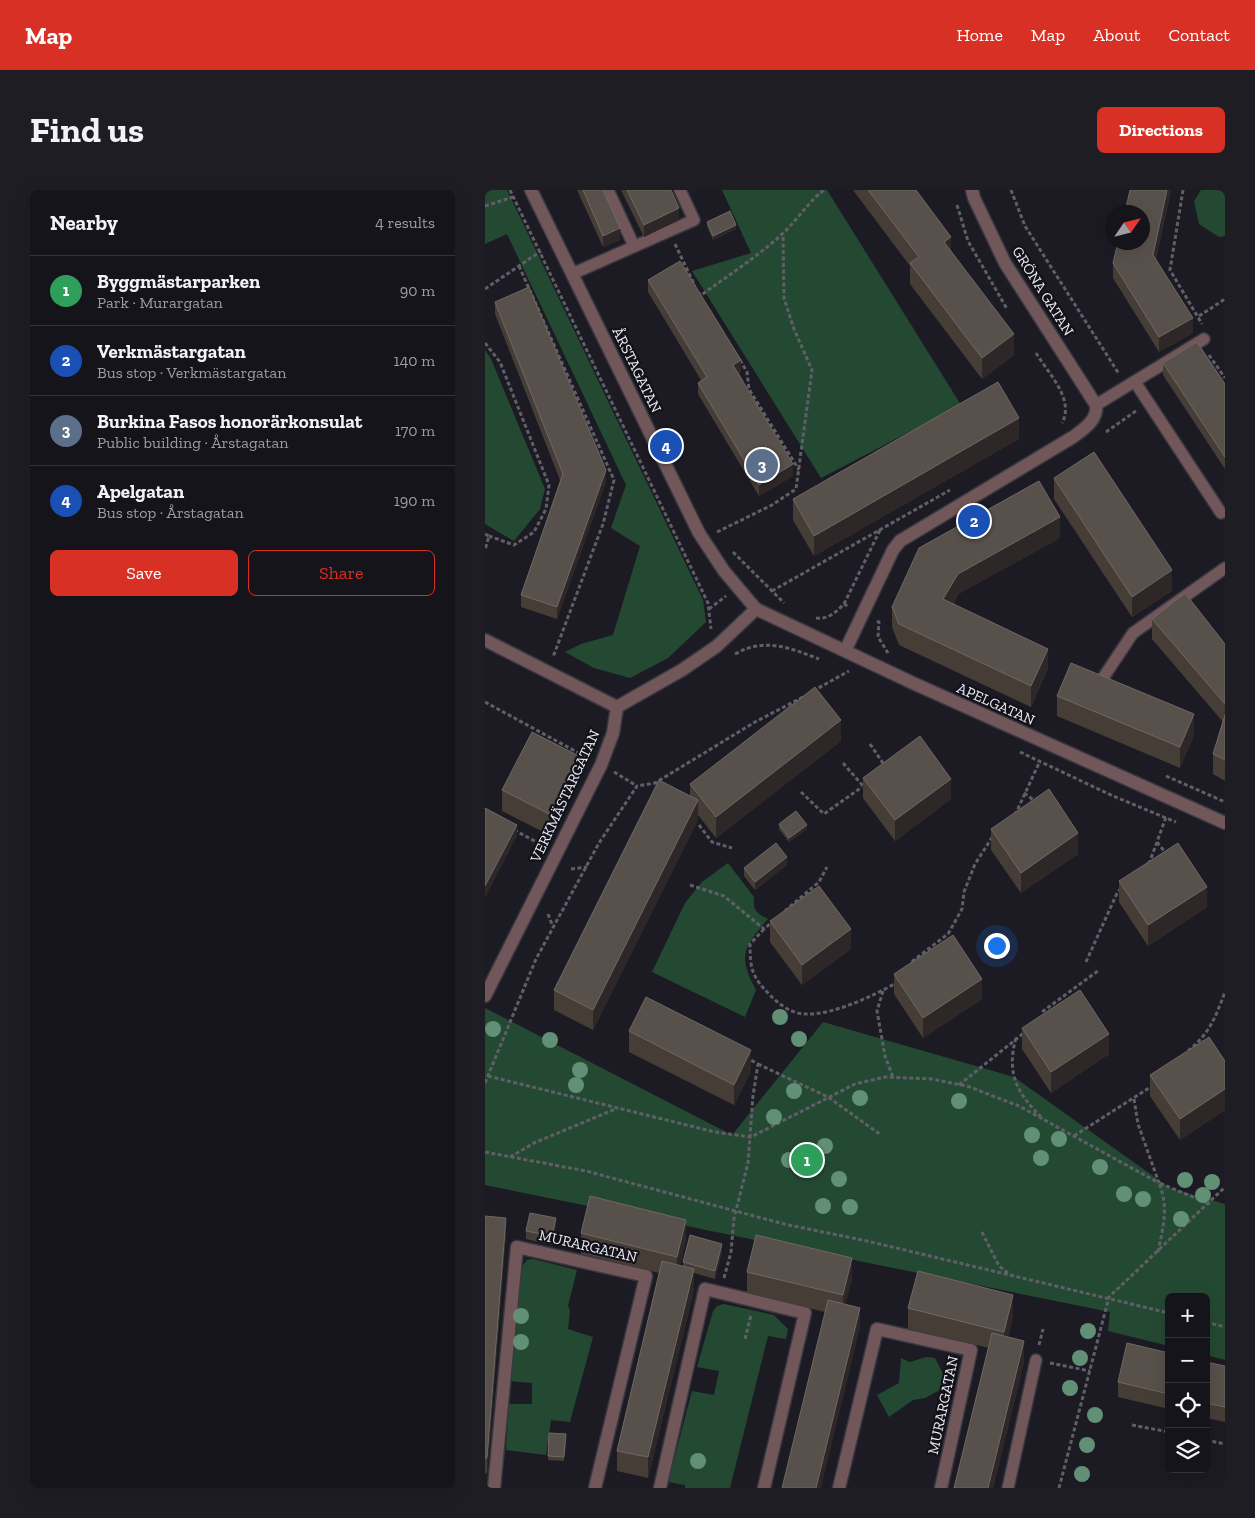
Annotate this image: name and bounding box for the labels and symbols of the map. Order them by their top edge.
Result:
north arrow [1105,205,1150,250]
street label: GRÖNA GATAN [1008,243,1078,339]
street label: ÅRSTAGATAN [608,324,666,416]
pin: 4 [650,427,682,465]
pin: 3 [746,446,778,484]
pin: 2 [958,502,990,540]
street label: APELGATAN [954,679,1038,729]
street label: VERKMÄSTARGATAN [526,727,604,866]
your location [984,933,1010,959]
pin: 1 [791,1141,823,1179]
street label: MURARGATAN [537,1226,639,1266]
street label: MURARGATAN [924,1354,962,1456]

